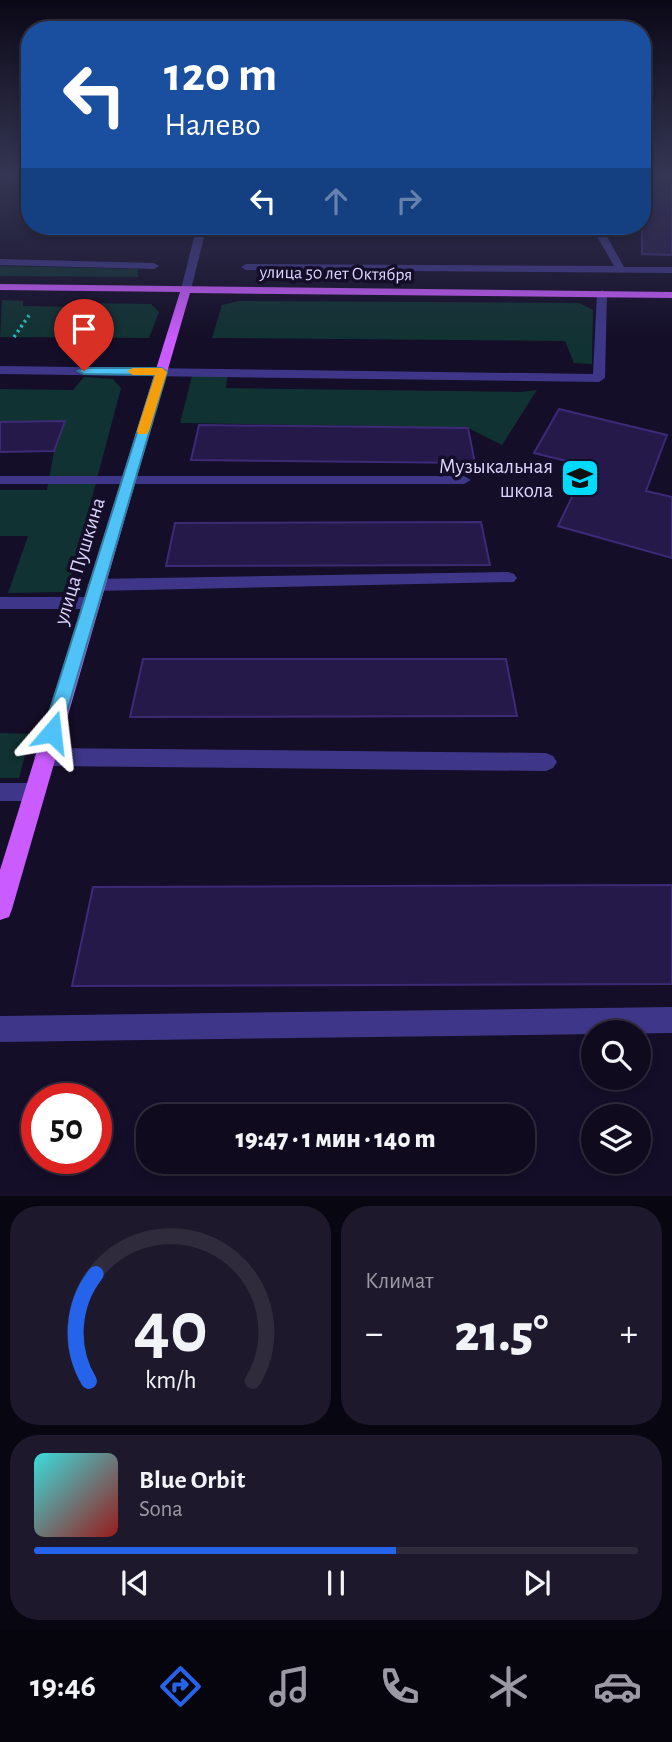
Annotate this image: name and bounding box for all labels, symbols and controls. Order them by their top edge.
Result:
icon: left [49,49,140,140]
text: 120 m [164,51,277,100]
text: Налево [164,109,261,141]
icon: left [244,182,282,220]
icon: ahead [317,182,355,220]
icon: right [390,182,428,220]
street label: улица 50 лет Октября [258,263,413,284]
pin [54,299,114,371]
icon: arrive [65,310,103,348]
place label: Музыкальная школа [439,456,553,501]
school or university icon: Музыкальная школа [559,457,601,499]
street label: улица Пушкина [50,495,109,628]
position arrow [15,695,89,769]
map controls [581,1020,651,1174]
button: search [581,1020,651,1090]
speed limit sign: 50 [21,1083,112,1174]
button: layers [581,1104,651,1174]
text: 19:47 · 1 мин · 140 m [235,1126,436,1152]
text: Климат [365,1270,434,1293]
text: 40 [133,1294,208,1367]
text: 21.5° [455,1308,548,1360]
text: − [365,1315,383,1353]
text: + [620,1315,638,1353]
text: km/h [145,1368,196,1393]
text: Blue Orbit [139,1467,245,1493]
text: Sona [139,1498,183,1521]
icon: previous [116,1564,154,1602]
icon: pause [317,1564,355,1602]
icon: next [518,1564,556,1602]
icon: directions [156,1662,205,1711]
icon: music [265,1662,314,1711]
icon: phone [375,1662,424,1711]
icon: climate [484,1662,533,1711]
icon: car [593,1662,642,1711]
text: 19:46 [30,1670,96,1702]

